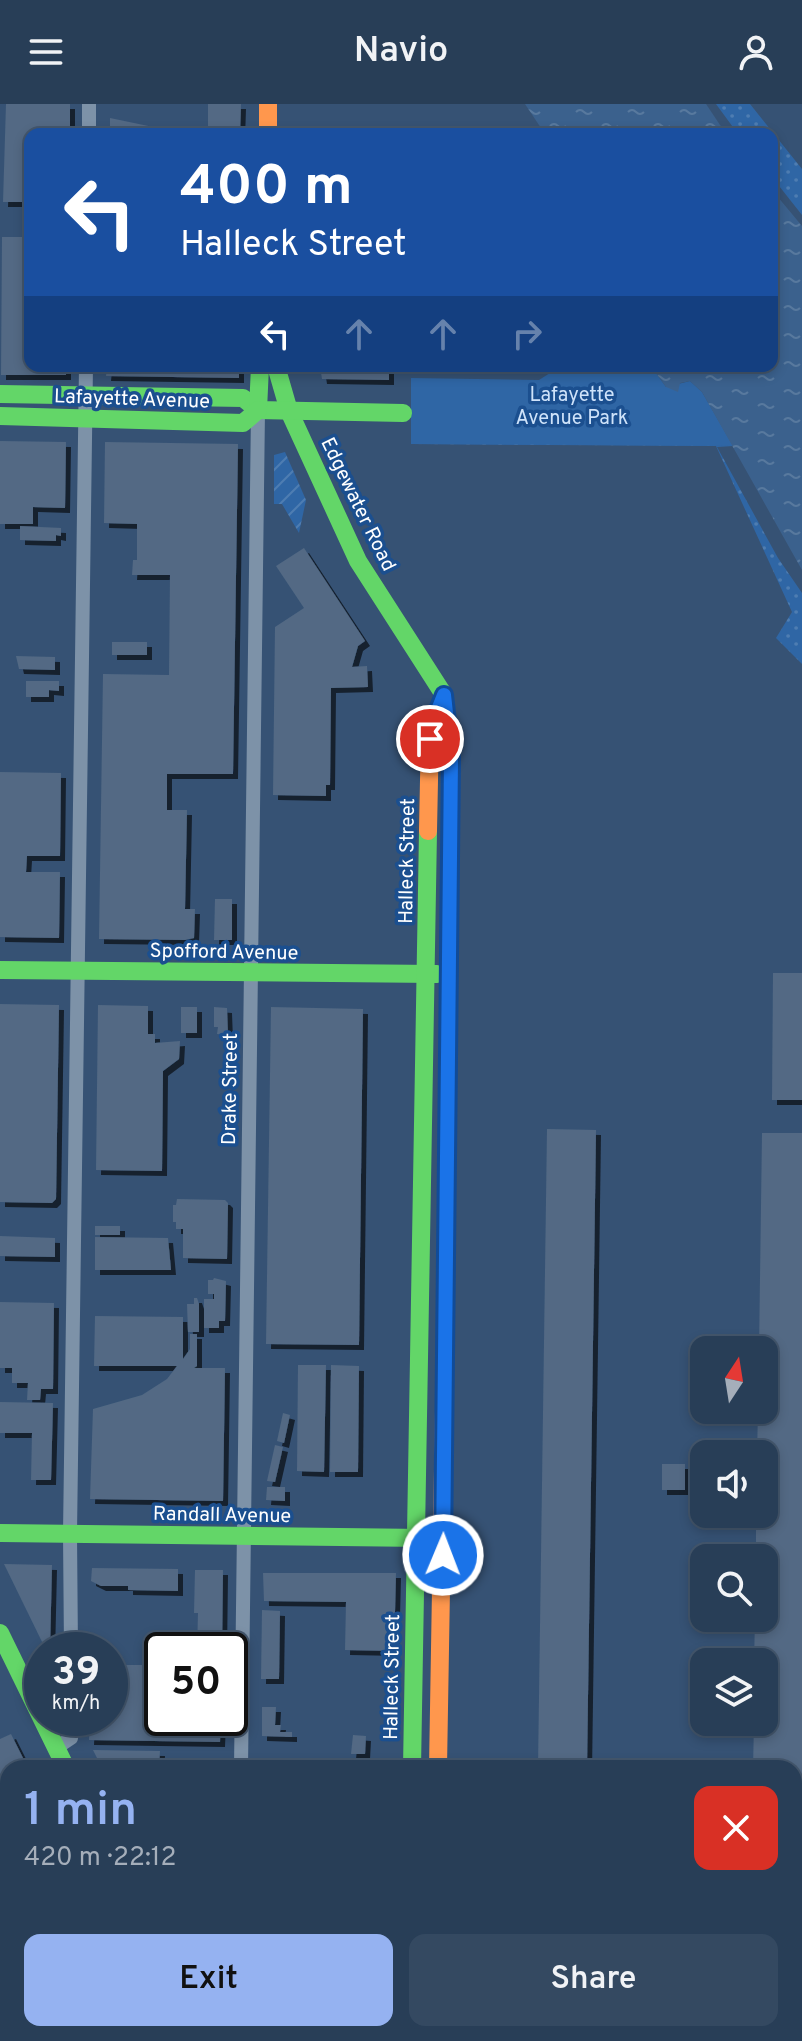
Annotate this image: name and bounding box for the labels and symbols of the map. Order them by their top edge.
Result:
park label: Lafayette Avenue Park [516,383,628,432]
street label: Lafayette Avenue [54,384,210,416]
street label: Edgewater Road [314,434,401,576]
pin [396,705,464,773]
street label: Halleck Street [394,798,422,924]
street label: Spofford Avenue [149,939,298,967]
street label: Drake Street [217,1033,245,1145]
north arrow [690,1336,778,1424]
street label: Randall Avenue [153,1502,291,1530]
position arrow [401,1513,485,1597]
street label: Halleck Street [379,1614,407,1740]
speed limit sign: 50 [144,1632,248,1736]

